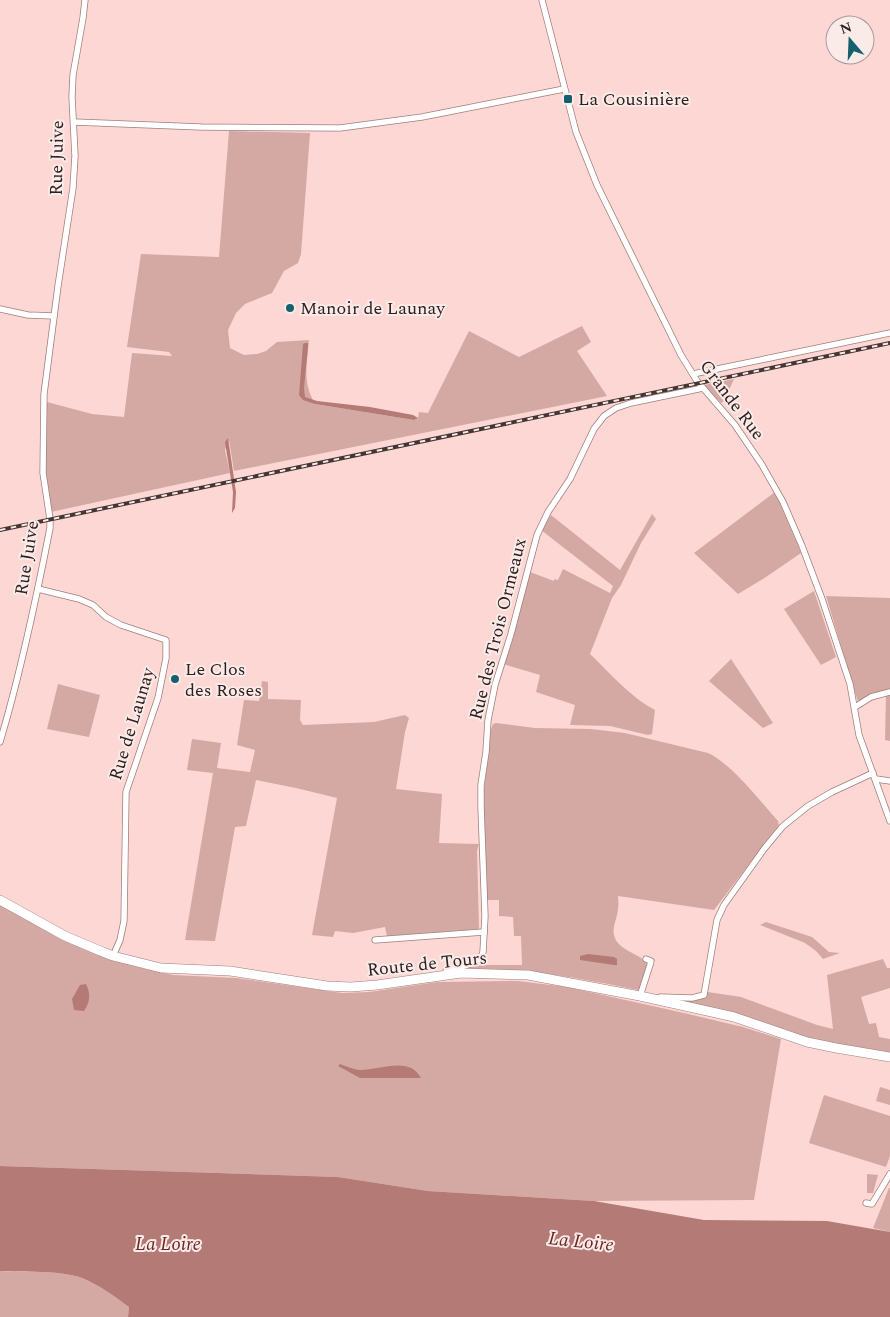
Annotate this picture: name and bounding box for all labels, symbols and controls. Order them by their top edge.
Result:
north arrow [825,15,875,65]
text: N [837,16,855,40]
place label: La Cousinière [578,86,690,113]
marker: La Cousinière [562,93,574,105]
street label: Rue Juive [43,120,71,196]
place label: Manoir de Launay [300,295,446,322]
marker: Manoir de Launay [284,302,296,314]
street label: Grande Rue [693,354,771,446]
street label: Rue Juive [8,519,46,597]
street label: Rue des Trois Ormeaux [462,535,534,723]
place label: Le Clos des Roses [185,656,262,704]
street label: Rue de Launay [102,663,162,784]
marker: Le Clos des Roses [169,673,181,685]
street label: Route de Tours [366,944,488,984]
water label: La Loire [547,1224,615,1260]
water label: La Loire [135,1230,201,1259]

